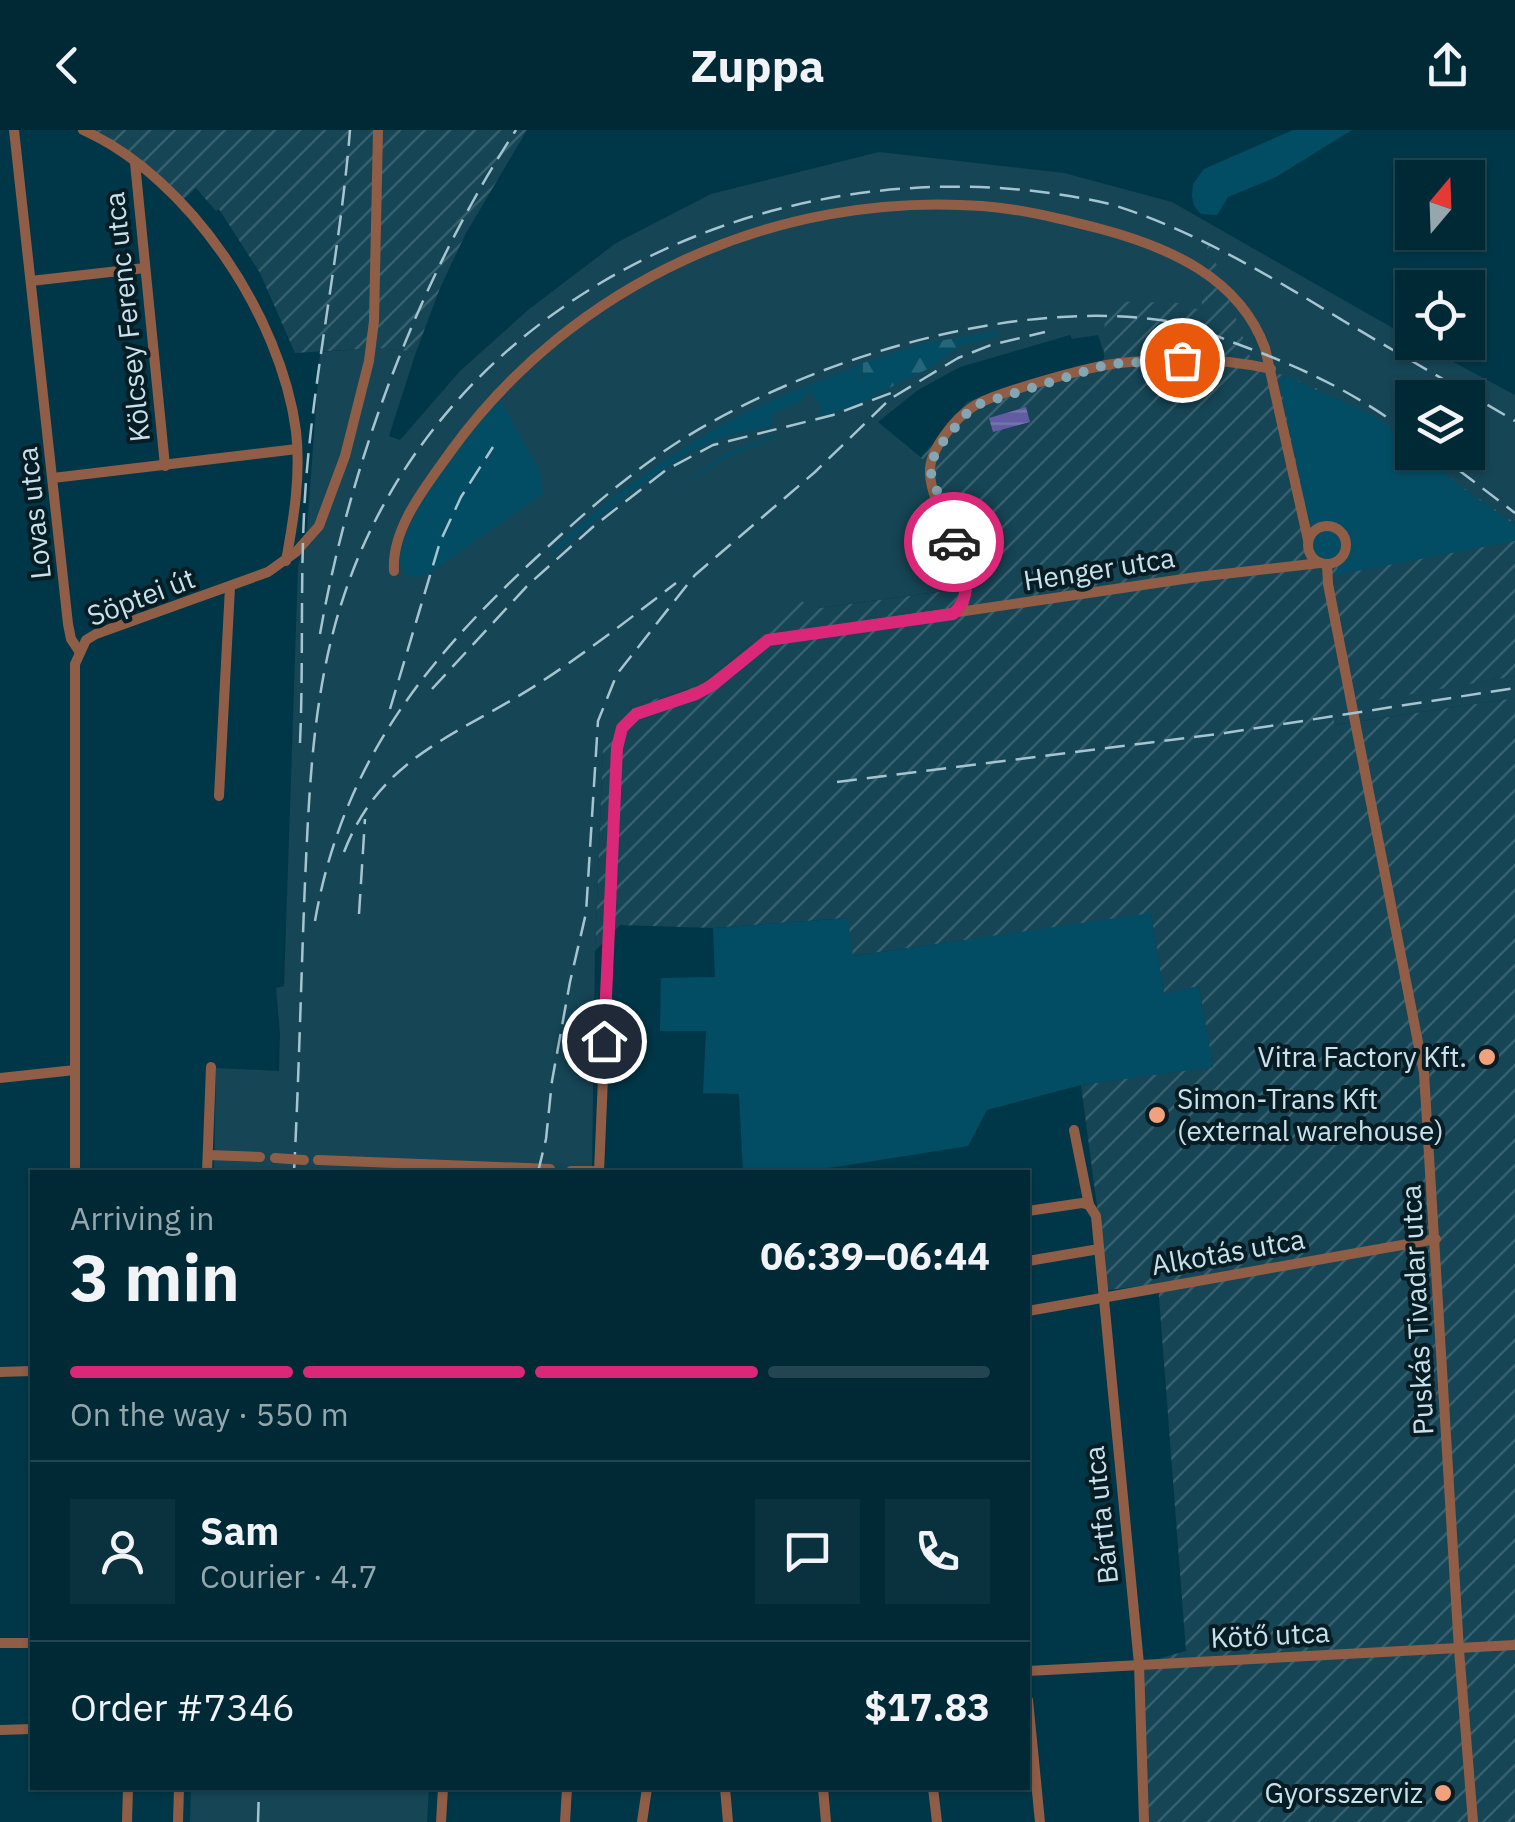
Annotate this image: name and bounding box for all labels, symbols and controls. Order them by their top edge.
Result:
text: Zuppa [690,36,825,94]
icon: back [40,38,95,93]
icon: share [1420,38,1475,93]
north arrow [1395,160,1485,250]
map controls [1395,160,1485,470]
street label: Kölcsey Ferenc utca [95,190,158,444]
button: locate [1395,270,1485,360]
pin [1140,318,1225,403]
icon: bag [1155,333,1210,388]
button: layers [1395,380,1485,470]
street label: Lovas utca [8,445,59,581]
courier [904,492,1004,592]
icon: car [927,515,982,570]
street label: Henger utca [1021,538,1177,599]
street label: Söptei út [82,559,200,634]
pin [562,999,647,1084]
icon: home [577,1014,632,1069]
place label: Vitra Factory Kft. [1258,1038,1467,1075]
marker: Vitra Factory Kft. [1476,1046,1498,1068]
place label: Simon-Trans Kft (external warehouse) [1177,1080,1444,1149]
marker: Simon-Trans Kft (external warehouse) [1146,1104,1168,1126]
street label: Puskás Tivadar utca [1391,1184,1442,1436]
text: Arriving in [70,1197,215,1239]
street label: Alkotás utca [1148,1220,1308,1283]
text: 06:39–06:44 [760,1231,990,1280]
text: 3 min [70,1234,240,1319]
text: On the way · 550 m [70,1393,349,1435]
street label: Bártfa utca [1075,1444,1126,1586]
button: person [70,1499,175,1604]
button: chat [755,1499,860,1604]
button: phone [885,1499,990,1604]
text: Sam [200,1506,279,1555]
text: Courier · 4.7 [200,1555,378,1597]
street label: Kötő utca [1209,1613,1331,1656]
text: Order #7346 [70,1682,295,1731]
text: $17.83 [864,1682,990,1731]
place label: Gyorsszerviz [1265,1774,1423,1811]
marker: Gyorsszerviz [1432,1782,1454,1804]

